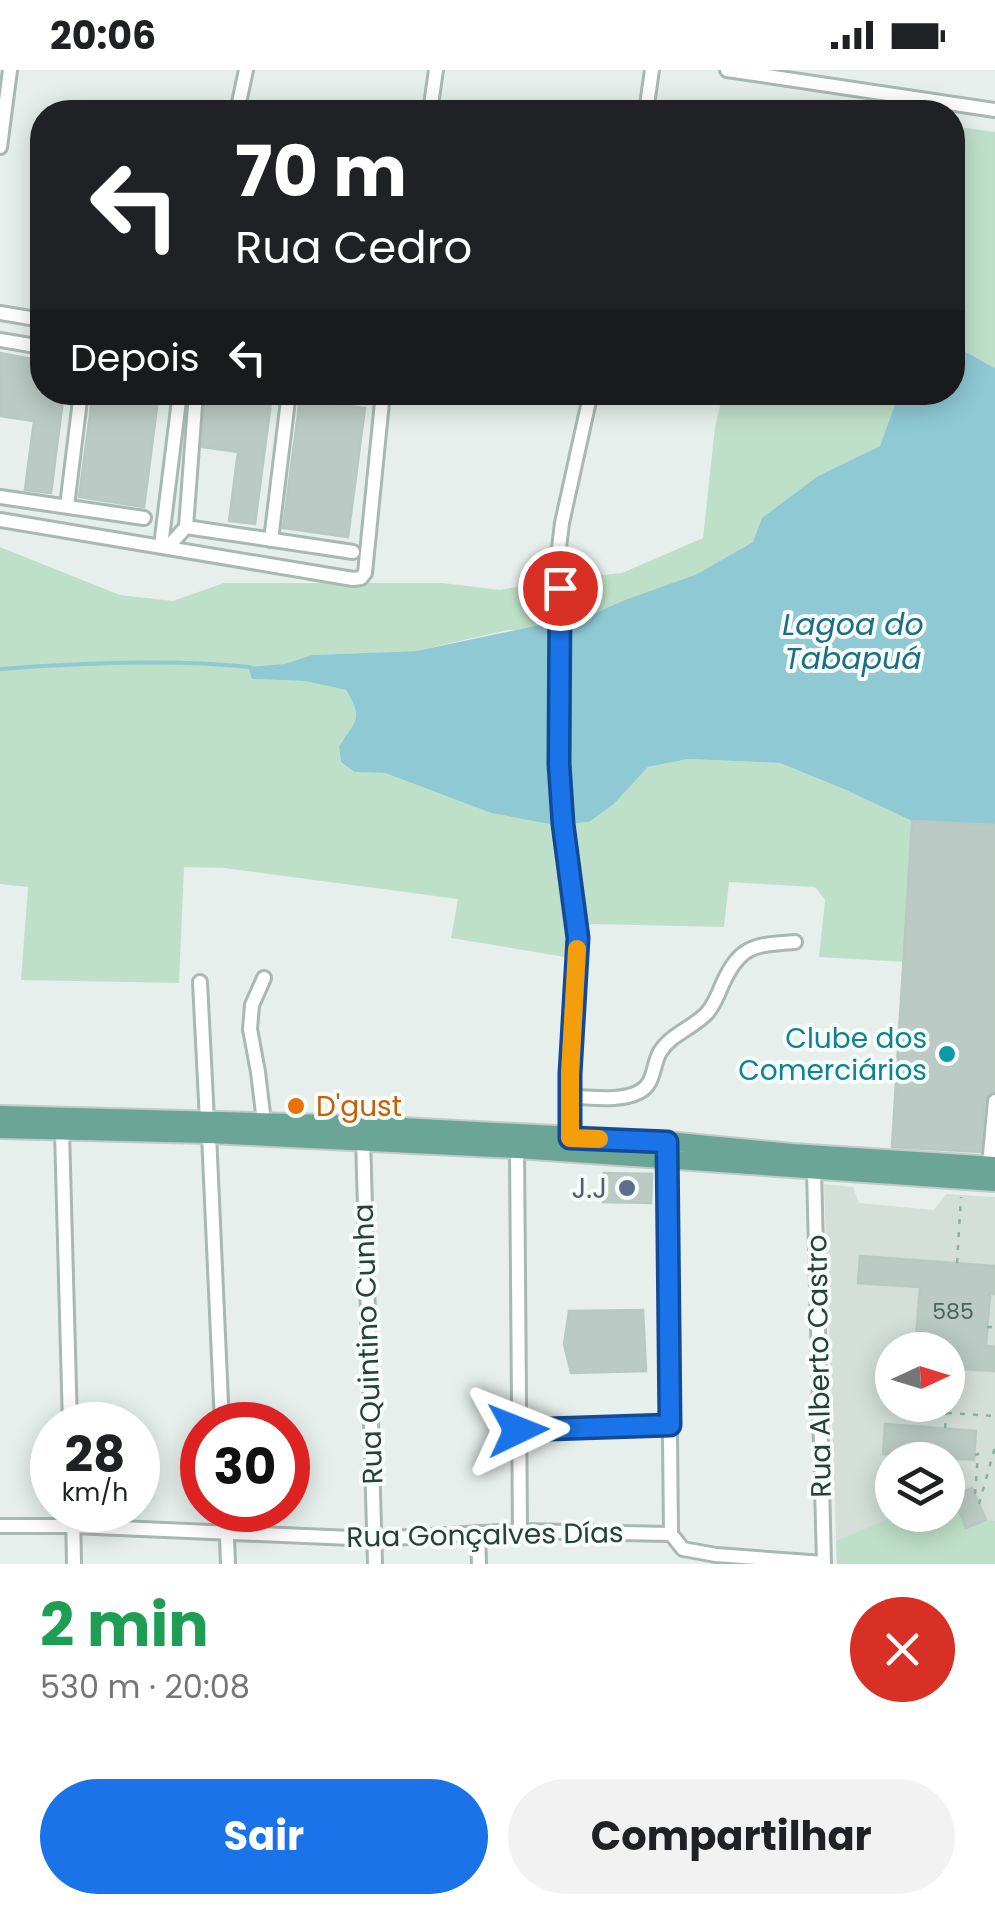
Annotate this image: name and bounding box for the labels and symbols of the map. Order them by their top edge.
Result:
pin [518,546,603,631]
water label: Lagoa do Tabapuá [782,603,924,680]
place label: Clube dos Comerciários [738,1019,927,1090]
marker: Clube dos Comerciários [936,1043,958,1065]
place label: D'gust [316,1087,402,1126]
marker: D'gust [285,1095,307,1117]
place label: J.J [571,1169,607,1208]
marker: J.J [616,1177,638,1199]
street label: Rua Quintino Cunha [344,1203,392,1485]
street label: Rua Alberto Castro [797,1234,841,1498]
house number: 585 [932,1296,974,1327]
north arrow [875,1332,965,1422]
position arrow [466,1378,570,1482]
speed limit sign: 30 [180,1402,310,1532]
street label: Rua Gonçalves Días [346,1513,624,1557]

